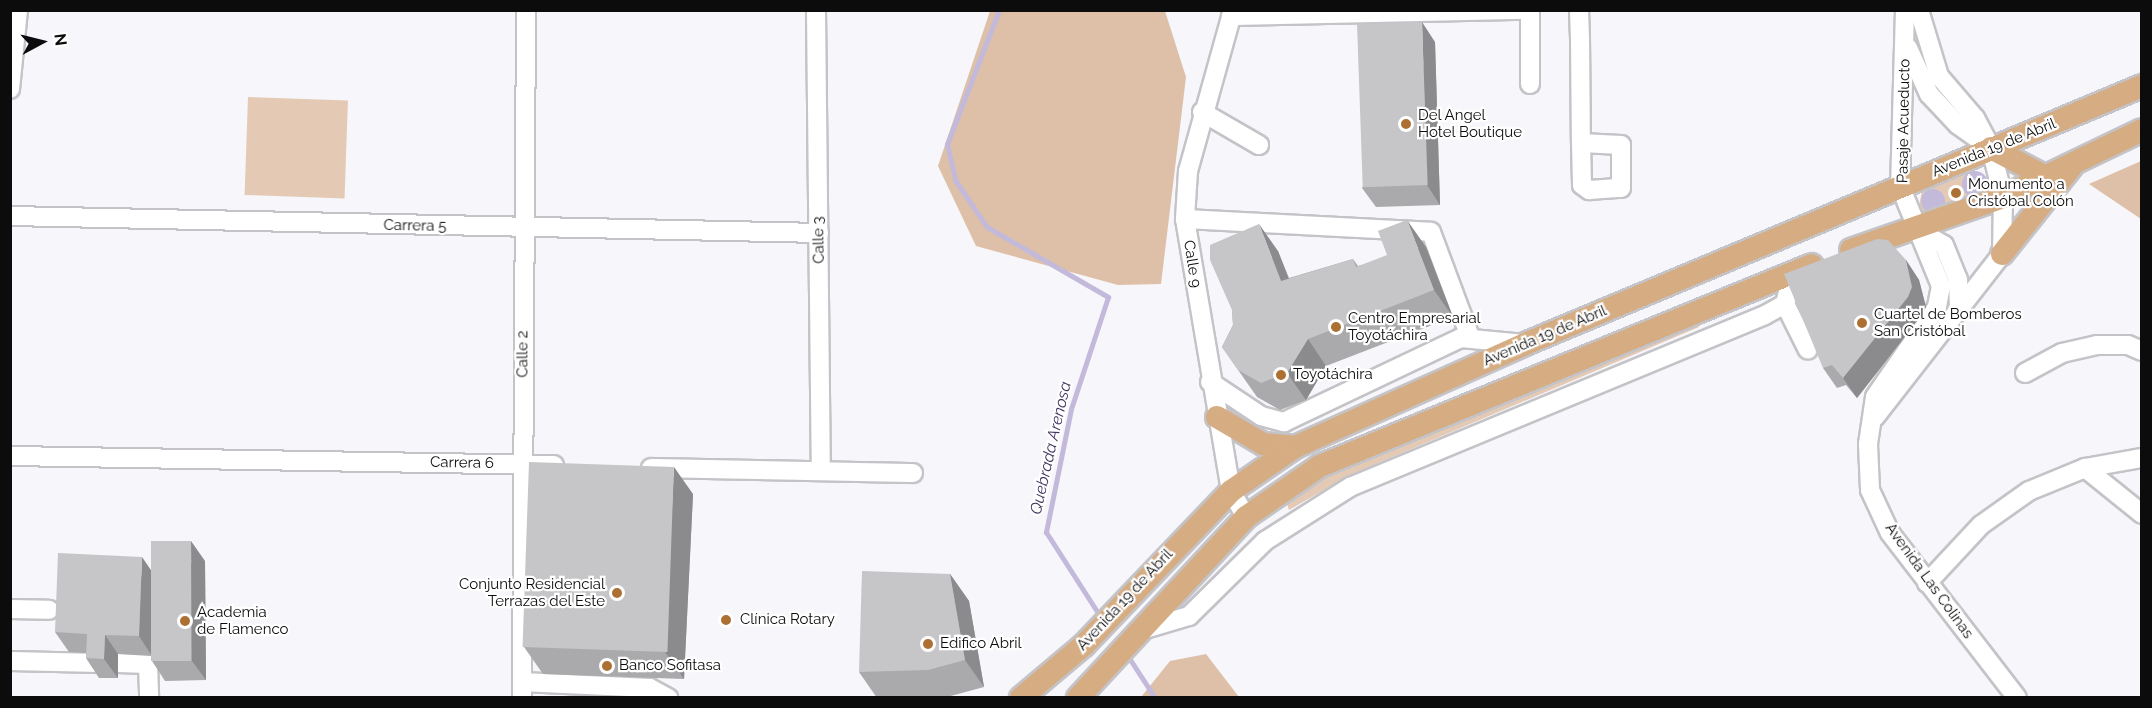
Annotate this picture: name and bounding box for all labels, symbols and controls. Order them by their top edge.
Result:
north arrow [12,12,72,72]
text: N [50,33,71,47]
street label: Pasaje Acueducto [1894,58,1914,184]
place label: Del Angel Hotel Boutique [1418,106,1522,141]
street label: Avenida 19 de Abril [1929,115,2059,181]
marker: Del Angel Hotel Boutique [1399,117,1413,131]
place label: Monumento a Cristóbal Colón [1968,175,2074,210]
marker: Monumento a Cristóbal Colón [1949,186,1963,200]
street label: Carrera 5 [383,216,447,236]
street label: Calle 3 [810,216,828,264]
street label: Calle 9 [1179,239,1205,289]
street label: Avenida 19 de Abril [1480,302,1610,370]
place label: Cuartel de Bomberos San Cristóbal [1874,305,2022,340]
place label: Centro Empresarial Toyotáchira [1348,309,1481,344]
marker: Cuartel de Bomberos San Cristóbal [1855,316,1869,330]
marker: Centro Empresarial Toyotáchira [1329,320,1343,334]
street label: Calle 2 [514,330,532,378]
place label: Toyotáchira [1293,366,1373,384]
marker: Toyotáchira [1274,368,1288,382]
water label: Quebrada Arenosa [1026,380,1076,516]
street label: Carrera 6 [430,453,494,473]
street label: Avenida Las Colinas [1881,520,1977,642]
street label: Avenida 19 de Abril [1073,545,1177,655]
place label: Conjunto Residencial Terrazas del Este [459,575,605,610]
marker: Conjunto Residencial Terrazas del Este [610,586,624,600]
place label: Academia de Flamenco [197,603,288,638]
marker: Clínica Rotary [717,611,735,629]
place label: Clínica Rotary [740,611,835,629]
marker: Academia de Flamenco [178,614,192,628]
place label: Edifico Abril [940,635,1022,653]
marker: Edifico Abril [921,637,935,651]
place label: Banco Sofitasa [619,657,721,675]
marker: Banco Sofitasa [600,659,614,673]

